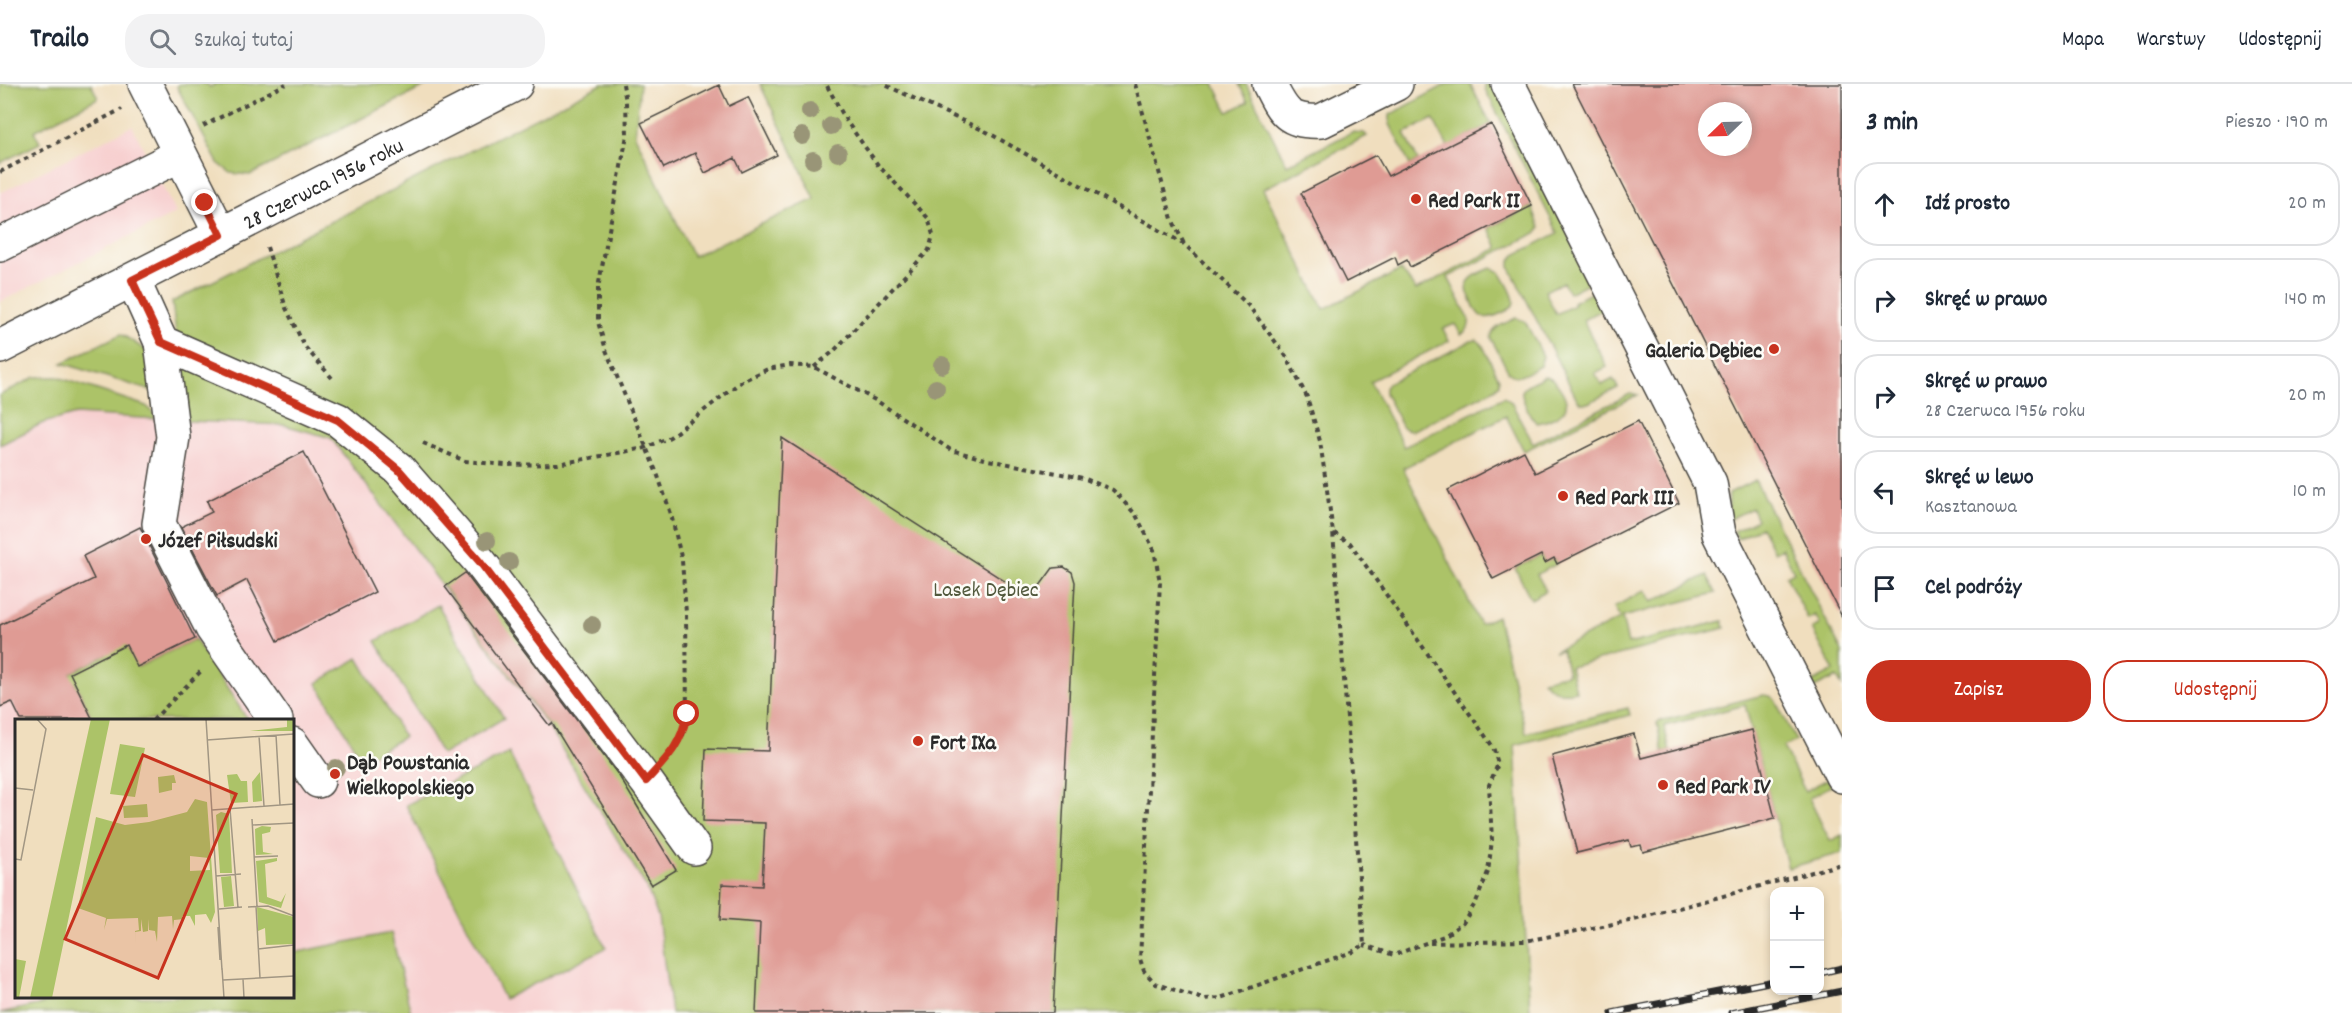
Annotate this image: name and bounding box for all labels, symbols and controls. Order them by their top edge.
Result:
search box [125,14,545,68]
text: Trailo [30,21,89,61]
icon: search [146,25,179,58]
text: Szukaj tutaj [194,26,293,57]
text: Mapa [2062,26,2104,56]
text: Warstwy [2137,26,2205,56]
text: Udostępnij [2238,26,2322,56]
north arrow [1698,102,1752,156]
text: 3 min [1866,105,1918,142]
text: Pieszo · 190 m [2225,109,2328,137]
street label: 28 Czerwca 1956 roku [238,132,410,240]
place label: Red Park II [1428,187,1520,218]
icon: ahead [1868,188,1901,221]
route end [191,189,217,215]
text: Idź prosto [1925,189,2010,220]
text: 20 m [2288,190,2326,218]
marker: Red Park II [1409,192,1423,206]
icon: right [1868,284,1901,317]
text: Skręć w prawo [1925,285,2047,316]
text: 140 m [2284,286,2326,314]
place label: Galeria Dębiec [1645,337,1762,368]
marker: Galeria Dębiec [1767,342,1781,356]
text: Skręć w prawo [1925,367,2047,398]
icon: right [1868,380,1901,413]
text: 20 m [2288,382,2326,410]
text: 28 Czerwca 1956 roku [1925,398,2085,426]
text: Skręć w lewo [1925,463,2034,494]
icon: left [1868,476,1901,509]
text: 10 m [2292,478,2326,506]
place label: Red Park III [1575,484,1674,515]
marker: Red Park III [1556,489,1570,503]
text: Kasztanowa [1925,494,2017,522]
place label: Józef Piłsudski [158,527,278,558]
marker: Józef Piłsudski [139,532,153,546]
icon: arrive [1868,572,1901,605]
text: Cel podróży [1925,573,2021,604]
park label: Lasek Dębiec [933,576,1039,607]
button: Zapisz [1866,660,2091,722]
button: Udostępnij [2103,660,2328,722]
route start [673,700,699,726]
inset map [15,719,294,998]
place label: Fort IXa [930,729,997,760]
marker: Fort IXa [911,734,925,748]
place label: Dąb Powstania Wielkopolskiego [347,749,474,805]
marker: Dąb Powstania Wielkopolskiego [328,767,342,781]
place label: Red Park IV [1675,773,1771,804]
marker: Red Park IV [1656,778,1670,792]
map controls [1770,887,1824,995]
button: + [1770,887,1824,941]
button: − [1770,941,1824,995]

